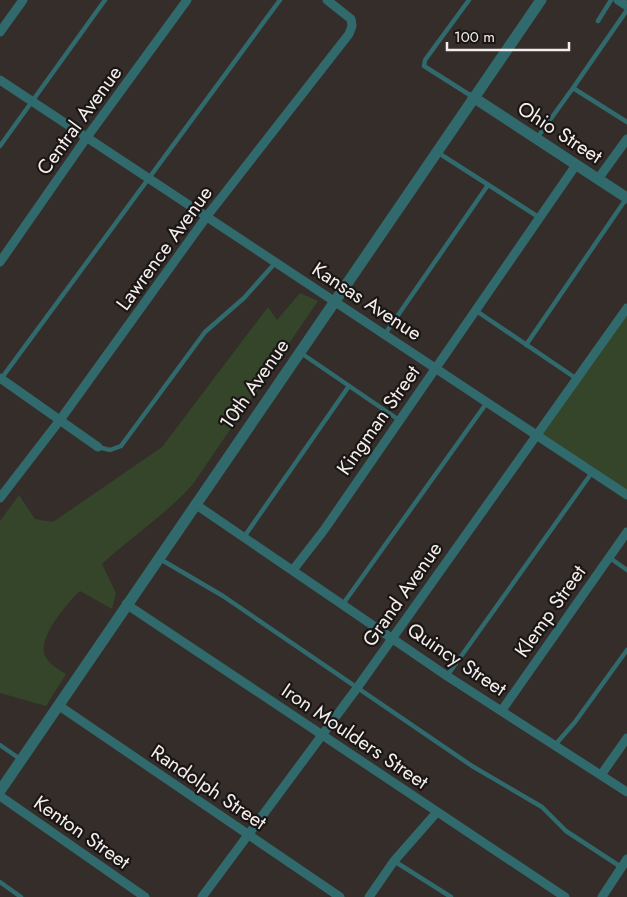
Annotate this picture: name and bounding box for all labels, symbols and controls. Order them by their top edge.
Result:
scale bar [447,20,570,52]
text: 100 m [454,26,495,48]
street label: Central Avenue [30,60,129,181]
street label: Ohio Street [512,94,608,171]
street label: Lawrence Avenue [109,180,220,317]
street label: Kansas Avenue [306,255,427,348]
street label: 10th Avenue [213,333,296,435]
street label: Kingman Street [330,359,427,481]
street label: Grand Avenue [355,536,449,653]
street label: Klemp Street [508,559,593,663]
street label: Quincy Street [401,615,512,703]
street label: Iron Moulders Street [276,676,434,796]
street label: Randolph Street [145,738,272,837]
street label: Kenton Street [28,789,136,876]

